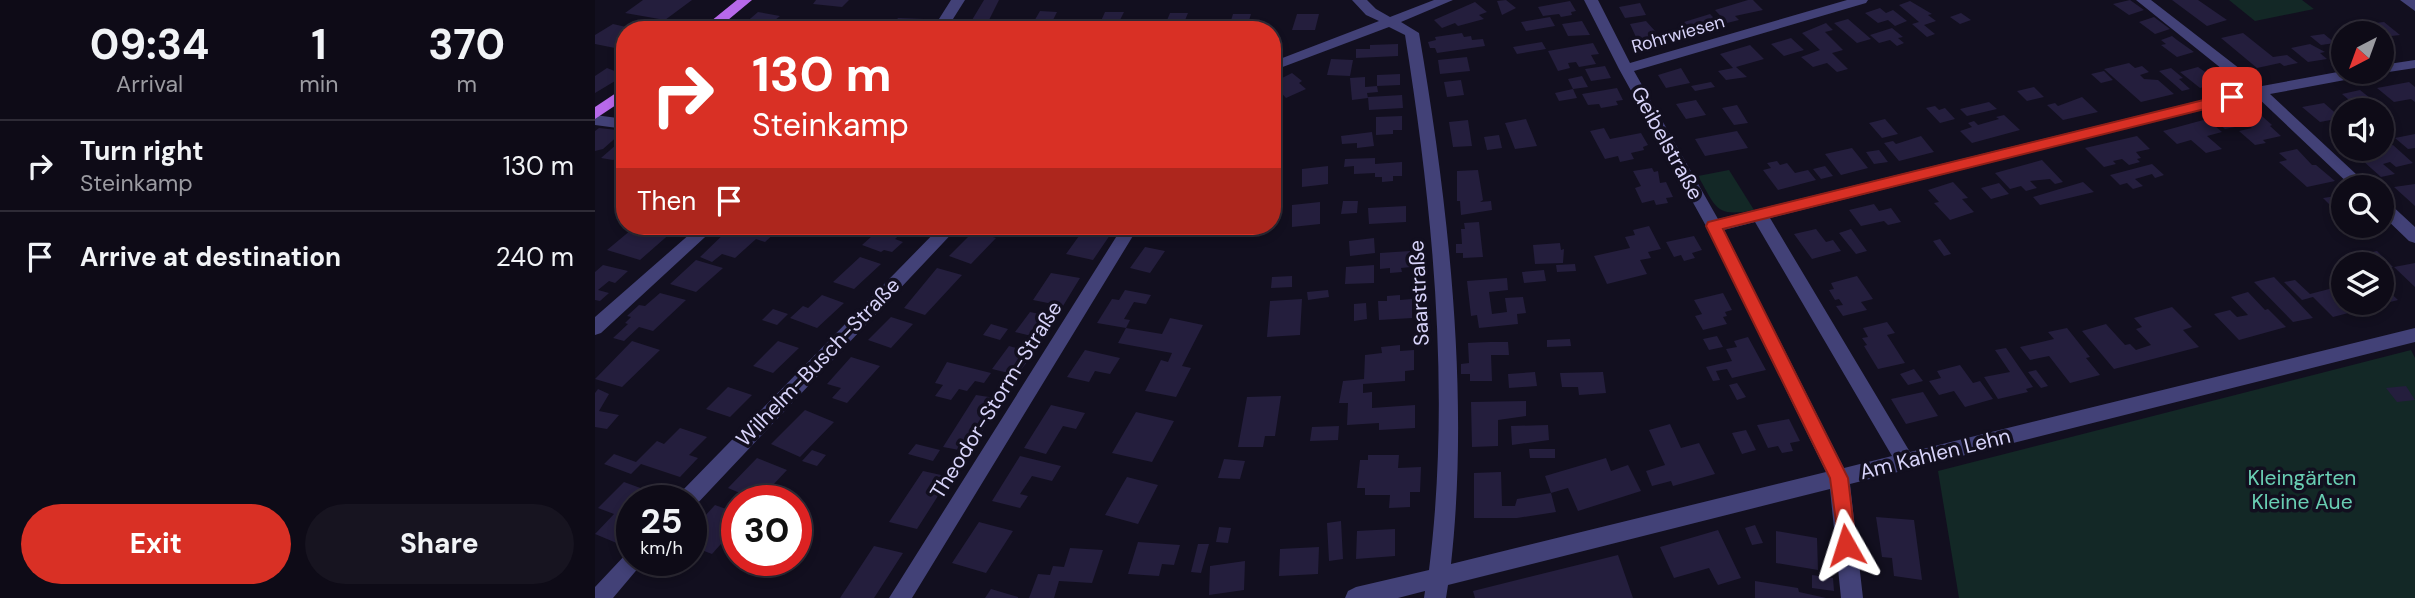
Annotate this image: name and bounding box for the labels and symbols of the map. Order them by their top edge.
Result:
street label: Rohrwiesen [1629,9,1727,59]
north arrow [2331,21,2394,84]
pin [2202,67,2262,127]
street label: Geibelstraße [1624,81,1710,205]
street label: Saarstraße [1402,239,1436,347]
street label: Wilhelm-Busch-Straße [730,271,906,453]
street label: Theodor-Storm-Straße [924,296,1068,504]
street label: Am Kahlen Lehn [1857,422,2013,486]
park label: Kleingärten Kleine Aue [2248,464,2356,516]
speed limit sign: 30 [721,485,812,576]
position arrow [1809,508,1883,582]

